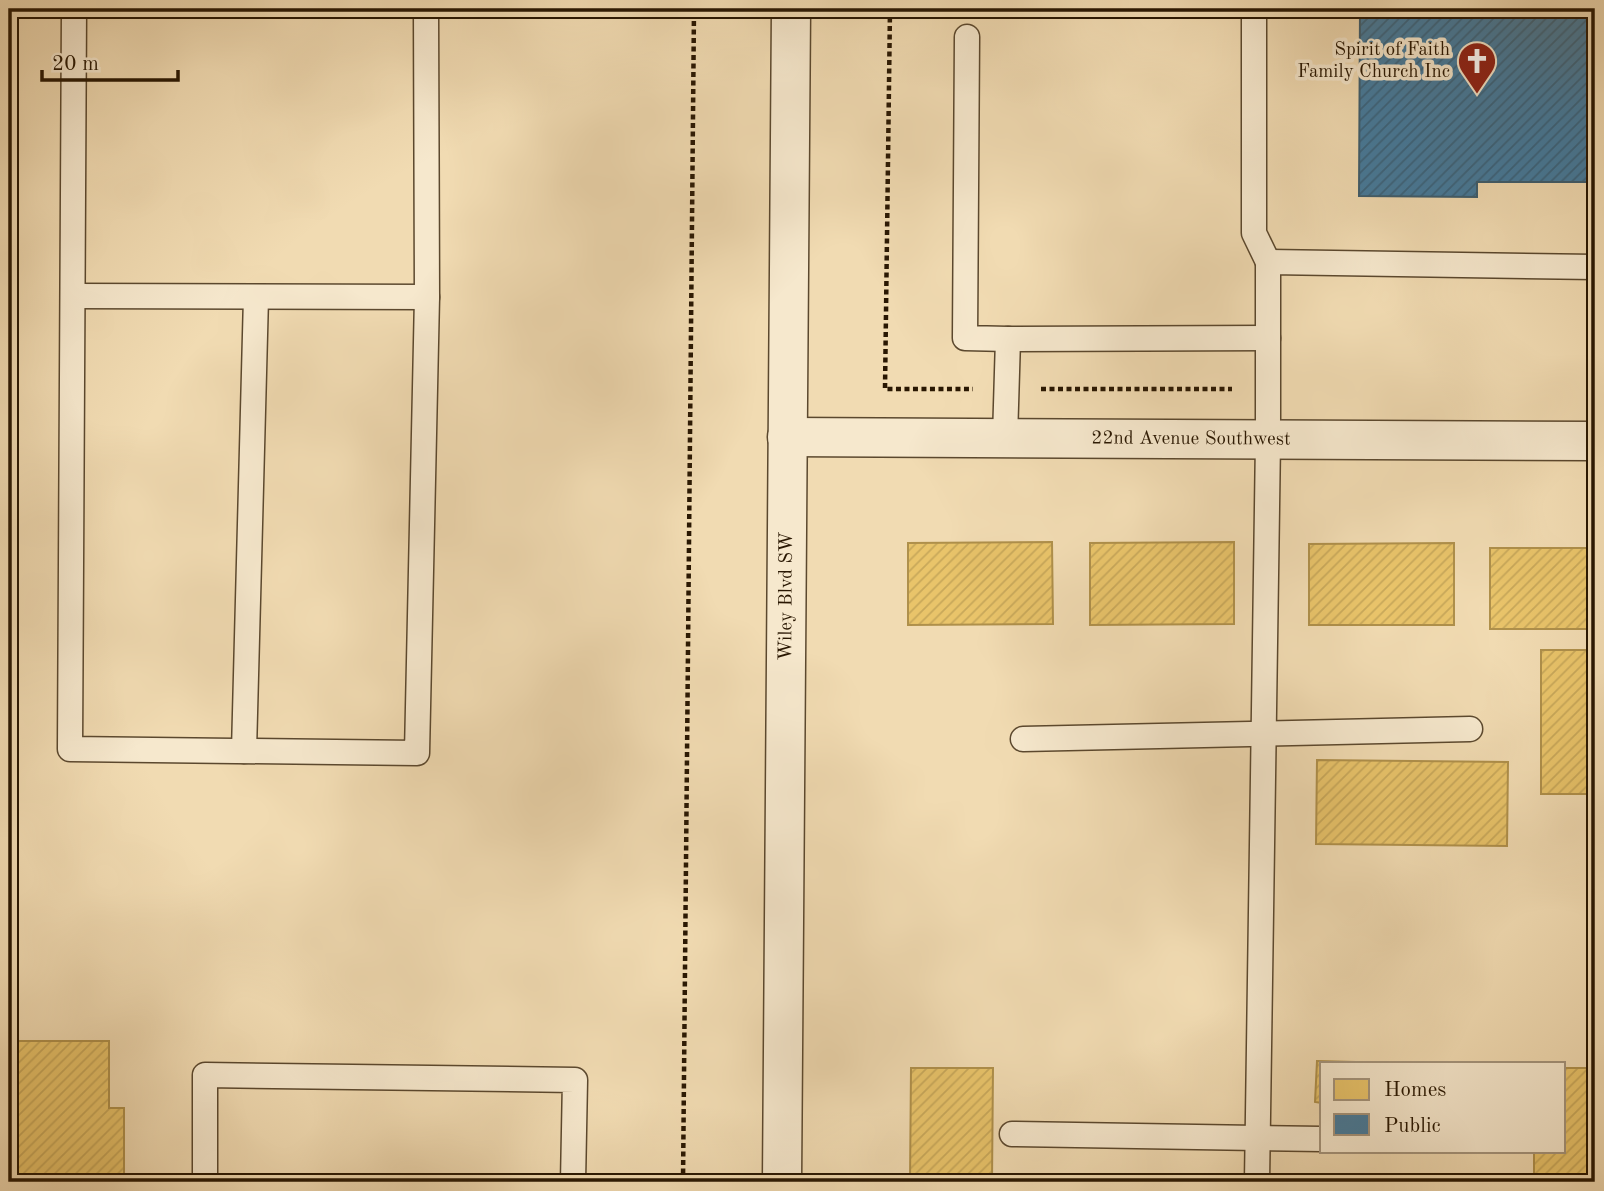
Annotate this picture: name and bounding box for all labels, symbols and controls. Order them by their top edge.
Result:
scale bar [42,38,178,82]
church icon: Spirit of Faith Family Church Inc [1456,40,1498,95]
place label: Spirit of Faith Family Church Inc [1297,41,1450,82]
text: 20 m [52,54,99,75]
street label: 22nd Avenue Southwest [1091,429,1291,449]
street label: Wiley Blvd SW [777,532,796,660]
legend [1320,1062,1566,1152]
text: Homes [1384,1080,1446,1101]
text: Public [1384,1116,1441,1137]

